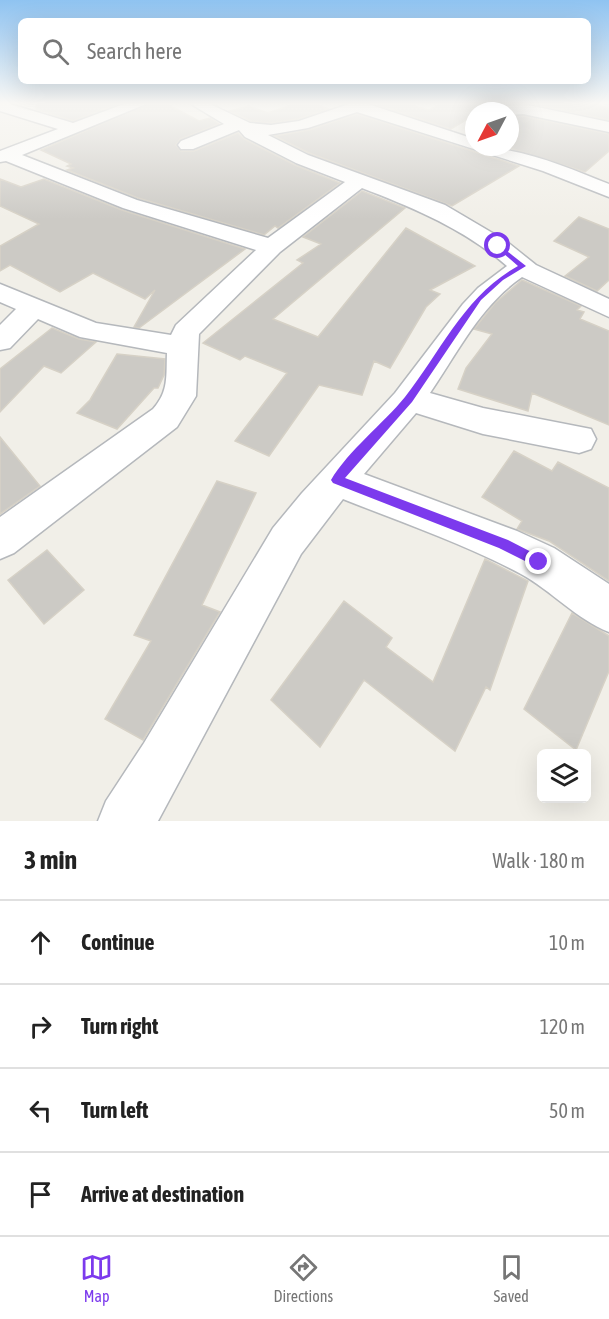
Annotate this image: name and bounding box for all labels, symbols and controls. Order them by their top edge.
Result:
search box [18,18,591,84]
icon: search [39,35,72,68]
text: Search here [87,38,182,64]
north arrow [465,102,519,156]
route start [484,232,510,258]
route end [525,548,551,574]
map controls [537,749,591,803]
button: layers [537,749,591,803]
text: 3 min [24,845,77,875]
text: Walk · 180 m [493,849,585,872]
icon: ahead [24,926,57,959]
text: Continue [81,929,155,955]
text: 10 m [549,931,585,954]
icon: right [24,1010,57,1043]
text: Turn right [81,1013,158,1039]
text: 120 m [540,1015,585,1038]
icon: left [24,1094,57,1127]
text: Turn left [81,1097,148,1123]
text: 50 m [549,1099,585,1122]
icon: arrive [24,1178,57,1211]
text: Arrive at destination [81,1181,244,1207]
tab: Map [80,1251,113,1305]
tab: Directions [273,1251,333,1305]
tab: Saved [493,1251,529,1305]

